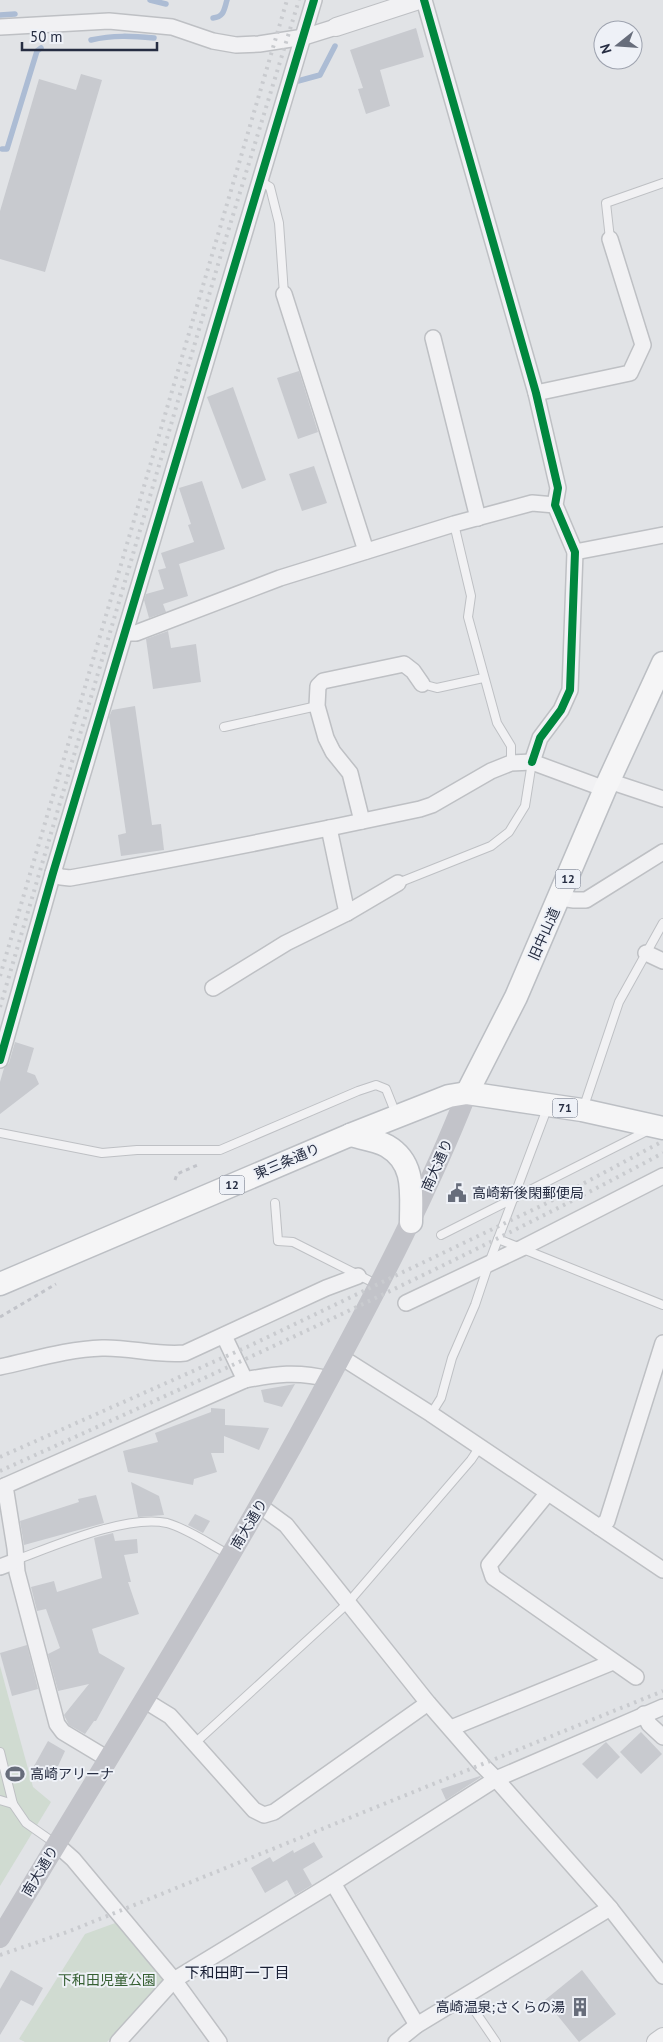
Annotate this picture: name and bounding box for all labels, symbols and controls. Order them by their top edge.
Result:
scale bar [22,20,158,52]
north arrow [593,20,643,70]
text: 50 m [30,27,63,46]
text: N [596,42,616,56]
road number: 12 [556,870,580,889]
street label: 旧中山道 [524,905,564,963]
road number: 71 [552,1098,578,1118]
street label: 南大通り [417,1136,457,1194]
street label: 東三条通り [251,1139,323,1183]
road number: 12 [220,1176,244,1194]
public building icon: 高崎新後閑郵便局 [446,1182,468,1204]
place label: 高崎新後閑郵便局 [472,1184,584,1202]
street label: 南大通り [227,1495,271,1553]
sports icon: 高崎アリーナ [4,1763,26,1785]
place label: 高崎アリーナ [30,1765,114,1783]
street label: 南大通り [18,1842,62,1900]
district label: 下和田町一丁目 [184,1963,290,1982]
park label: 下和田児童公園 [58,1971,156,1989]
building icon: 高崎温泉;さくらの湯 [569,1996,591,2018]
place label: 高崎温泉;さくらの湯 [435,1998,565,2016]

